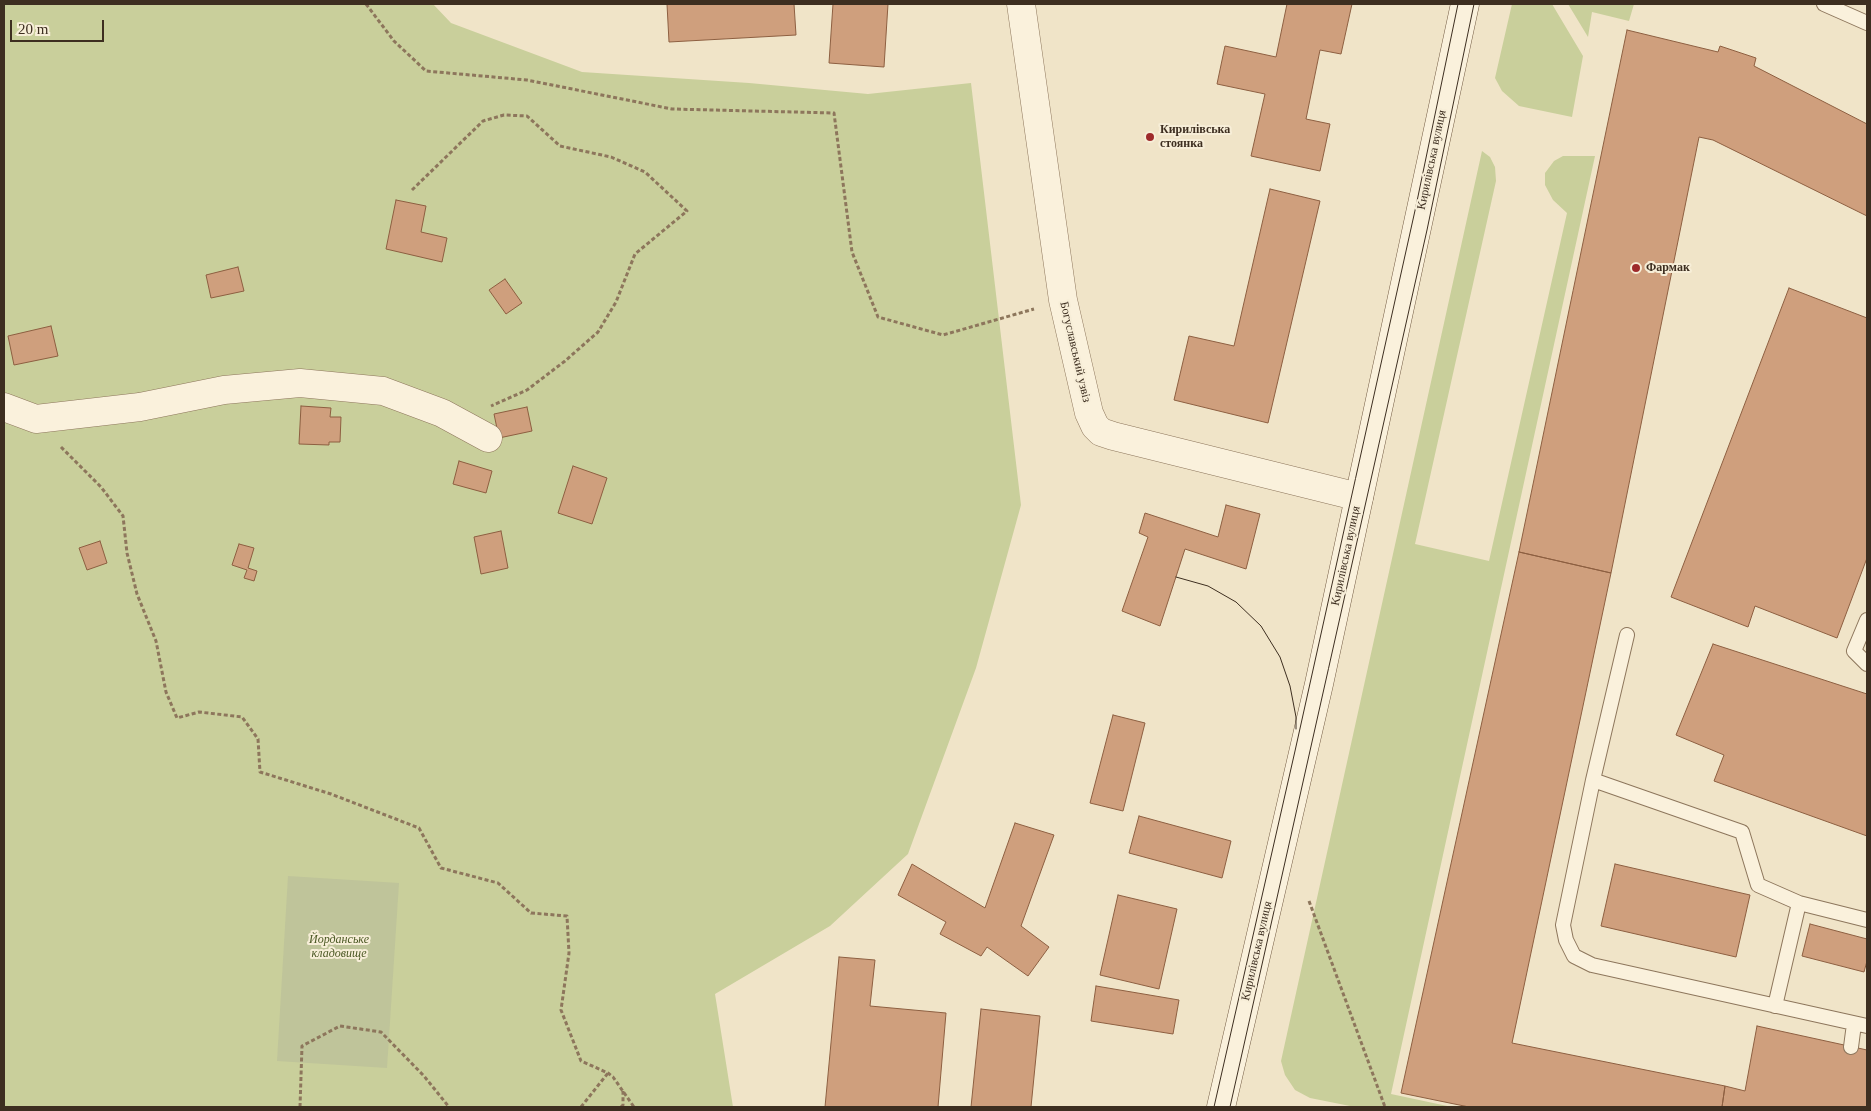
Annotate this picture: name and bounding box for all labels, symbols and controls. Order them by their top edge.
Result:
scale bar [12,10,106,42]
text: 20 m [18,21,48,37]
street label: Кирилівська вулиця [1414,109,1450,211]
place label: Кирилівська стоянка [1160,123,1230,151]
marker: Кирилівська стоянка [1144,131,1156,143]
place label: Фармак [1646,261,1690,275]
marker: Фармак [1630,262,1642,274]
street label: Богуславський узвіз [1056,300,1094,404]
street label: Кирилівська вулиця [1328,505,1364,607]
street label: Кирилівська вулиця [1239,900,1275,1002]
park label: Йорданське кладовище [309,933,369,961]

